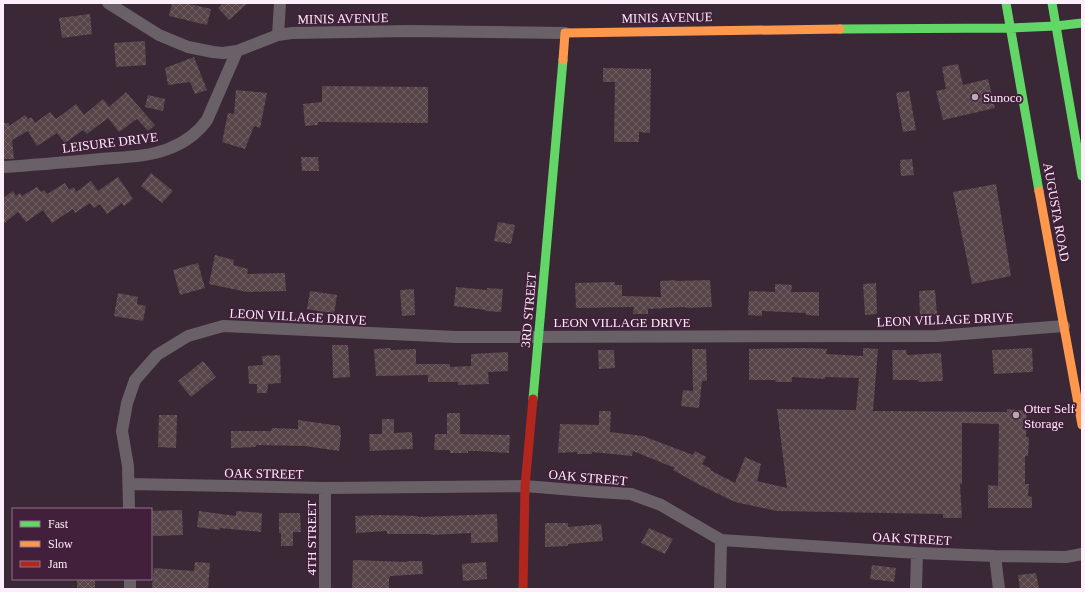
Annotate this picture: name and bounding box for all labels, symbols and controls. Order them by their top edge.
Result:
street label: MINIS AVENUE [621,9,713,26]
street label: MINIS AVENUE [297,10,389,27]
place label: Sunoco [983,90,1022,105]
marker: Sunoco [970,92,980,102]
street label: LEISURE DRIVE [61,129,159,156]
street label: AUGUSTA ROAD [1040,161,1073,263]
street label: 3RD STREET [518,272,539,348]
street label: LEON VILLAGE DRIVE [229,305,367,328]
street label: LEON VILLAGE DRIVE [876,310,1014,329]
street label: LEON VILLAGE DRIVE [554,315,691,330]
place label: Otter Self Storage [1024,401,1076,431]
marker: Otter Self Storage [1011,410,1021,420]
street label: OAK STREET [224,465,304,482]
street label: OAK STREET [548,467,628,488]
street label: 4TH STREET [304,501,319,575]
legend [12,508,152,580]
text: Fast [48,517,69,531]
street label: OAK STREET [872,529,952,548]
text: Slow [48,537,73,551]
text: Jam [48,557,68,571]

